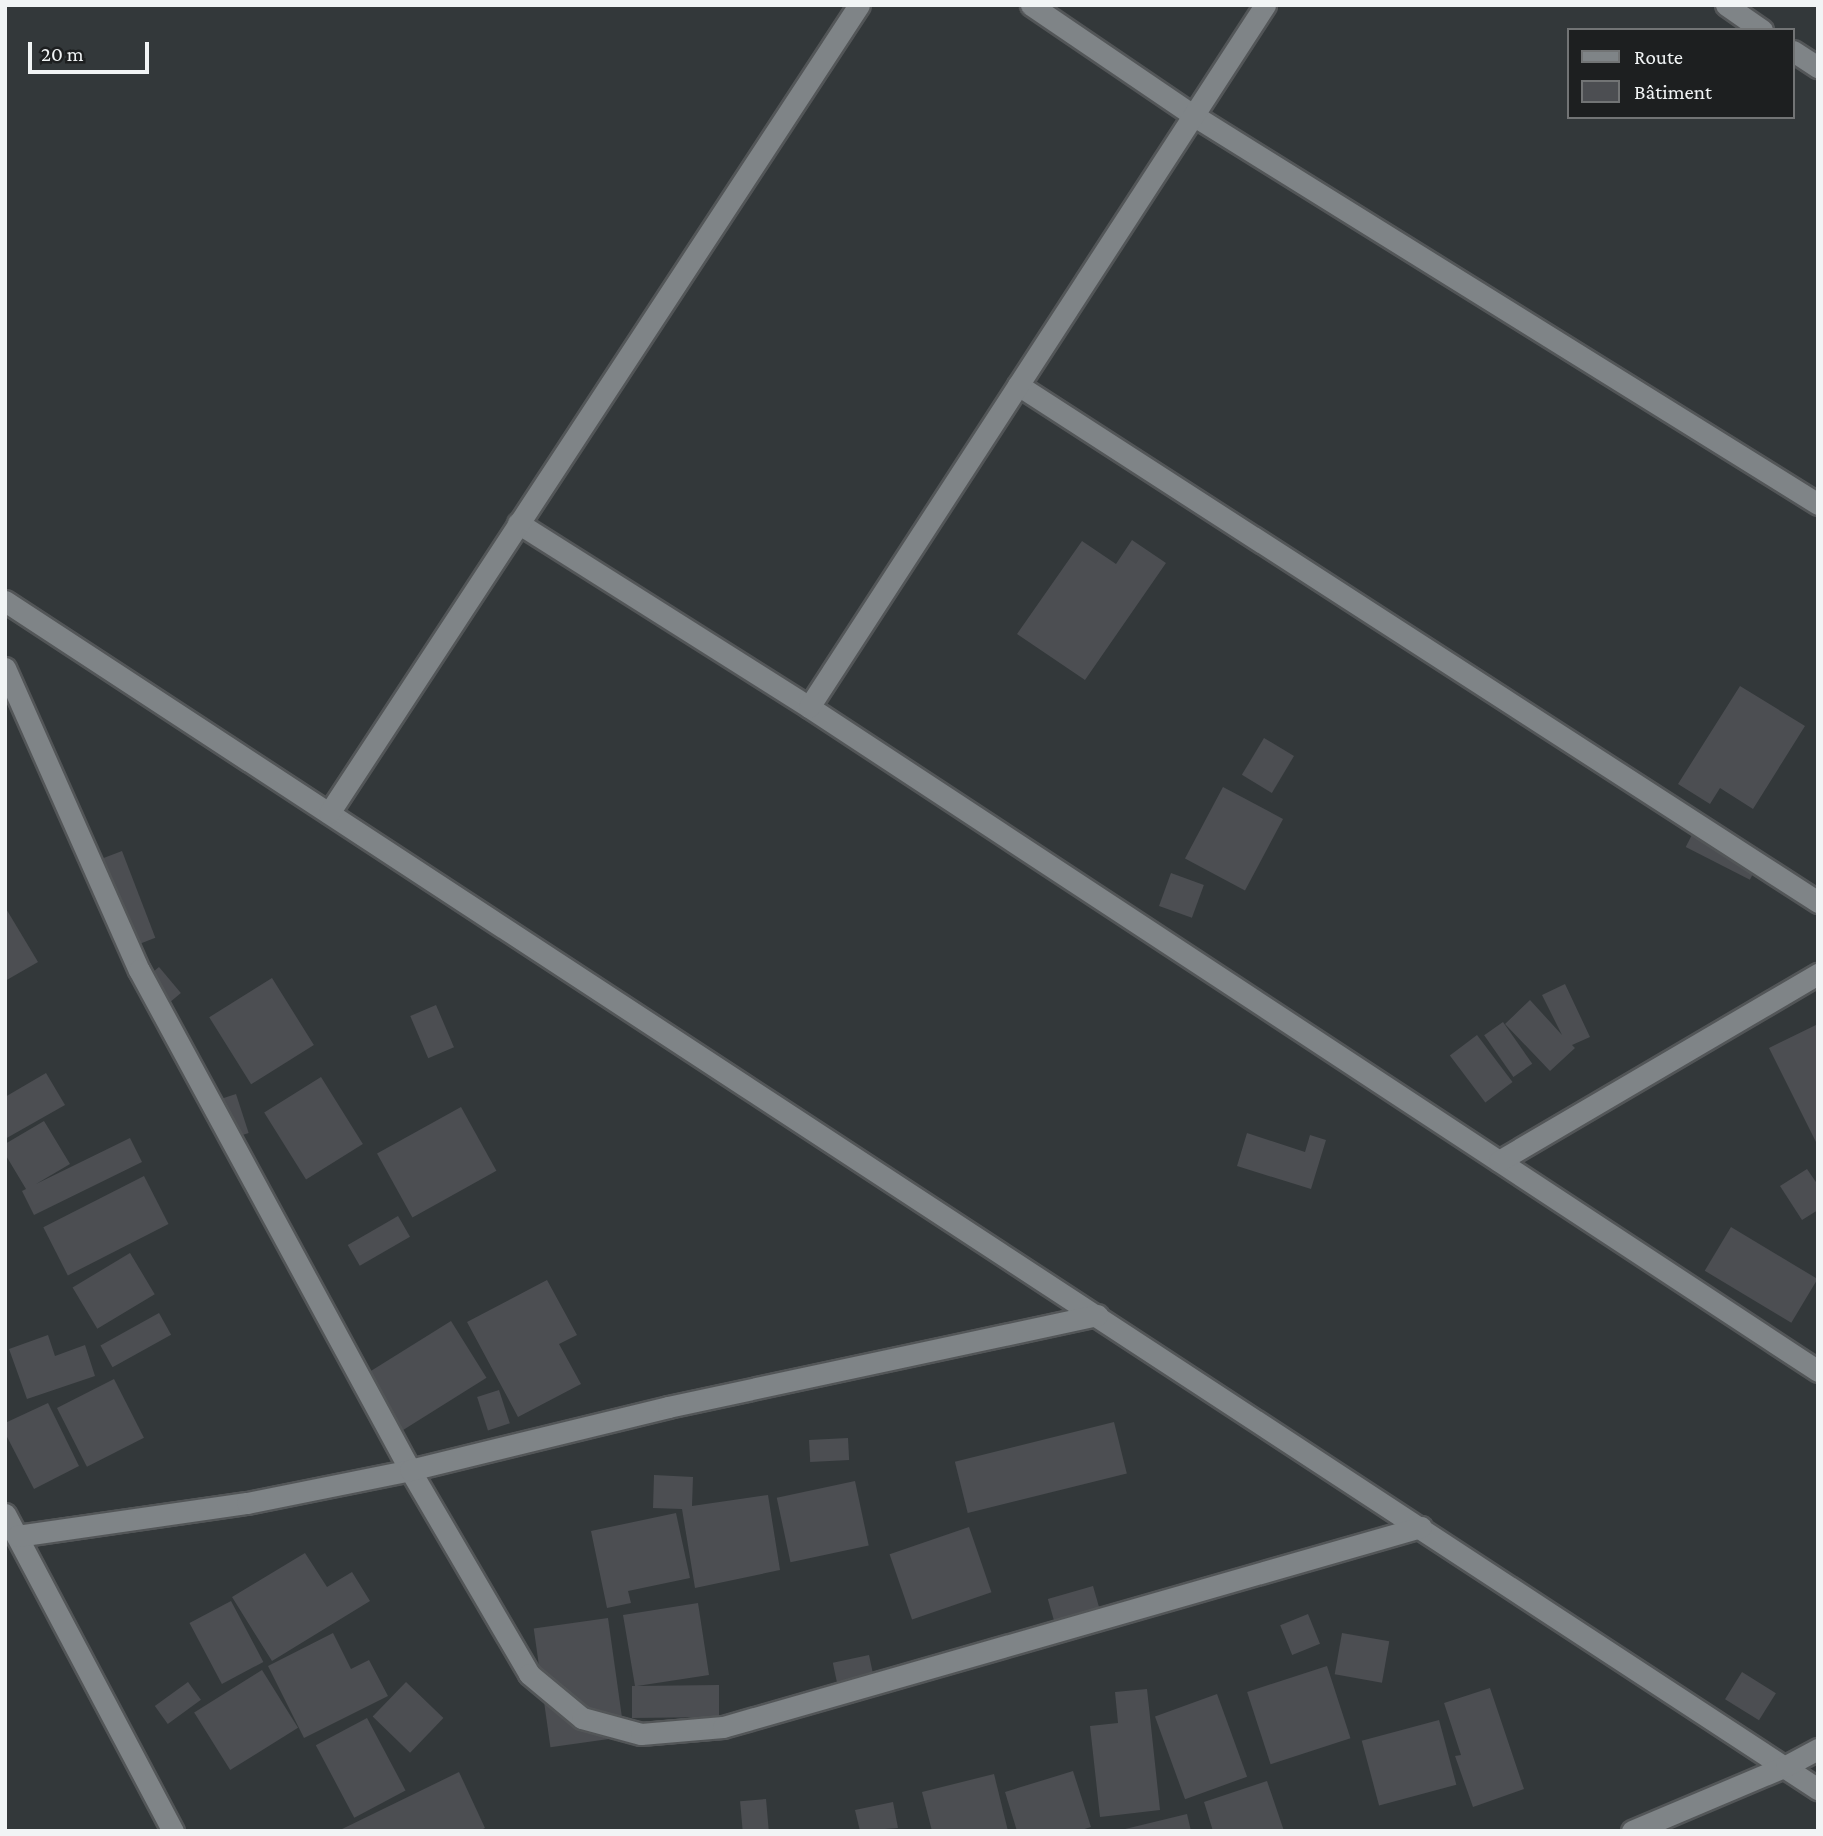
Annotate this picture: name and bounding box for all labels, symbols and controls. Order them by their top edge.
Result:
scale bar [32,28,152,72]
legend [1568,28,1795,119]
text: 20 m [41,42,84,66]
text: Route [1634,45,1683,69]
text: Bâtiment [1634,80,1712,104]

